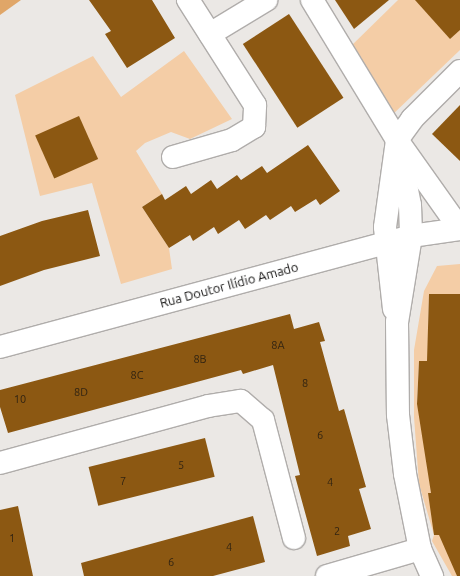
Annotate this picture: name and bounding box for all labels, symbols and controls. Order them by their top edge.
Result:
street label: Rua Doutor Ilídio Amado [158,259,300,311]
house number: 8A [271,338,285,352]
house number: 8B [193,352,207,366]
house number: 8C [131,368,143,382]
house number: 8 [302,376,308,390]
house number: 8D [74,385,88,399]
house number: 10 [14,392,26,406]
house number: 6 [317,428,323,442]
house number: 5 [178,458,184,472]
house number: 7 [120,474,126,488]
house number: 4 [327,475,333,489]
house number: 2 [334,524,340,538]
house number: 1 [9,531,15,545]
house number: 4 [226,540,232,554]
house number: 6 [168,555,174,569]

